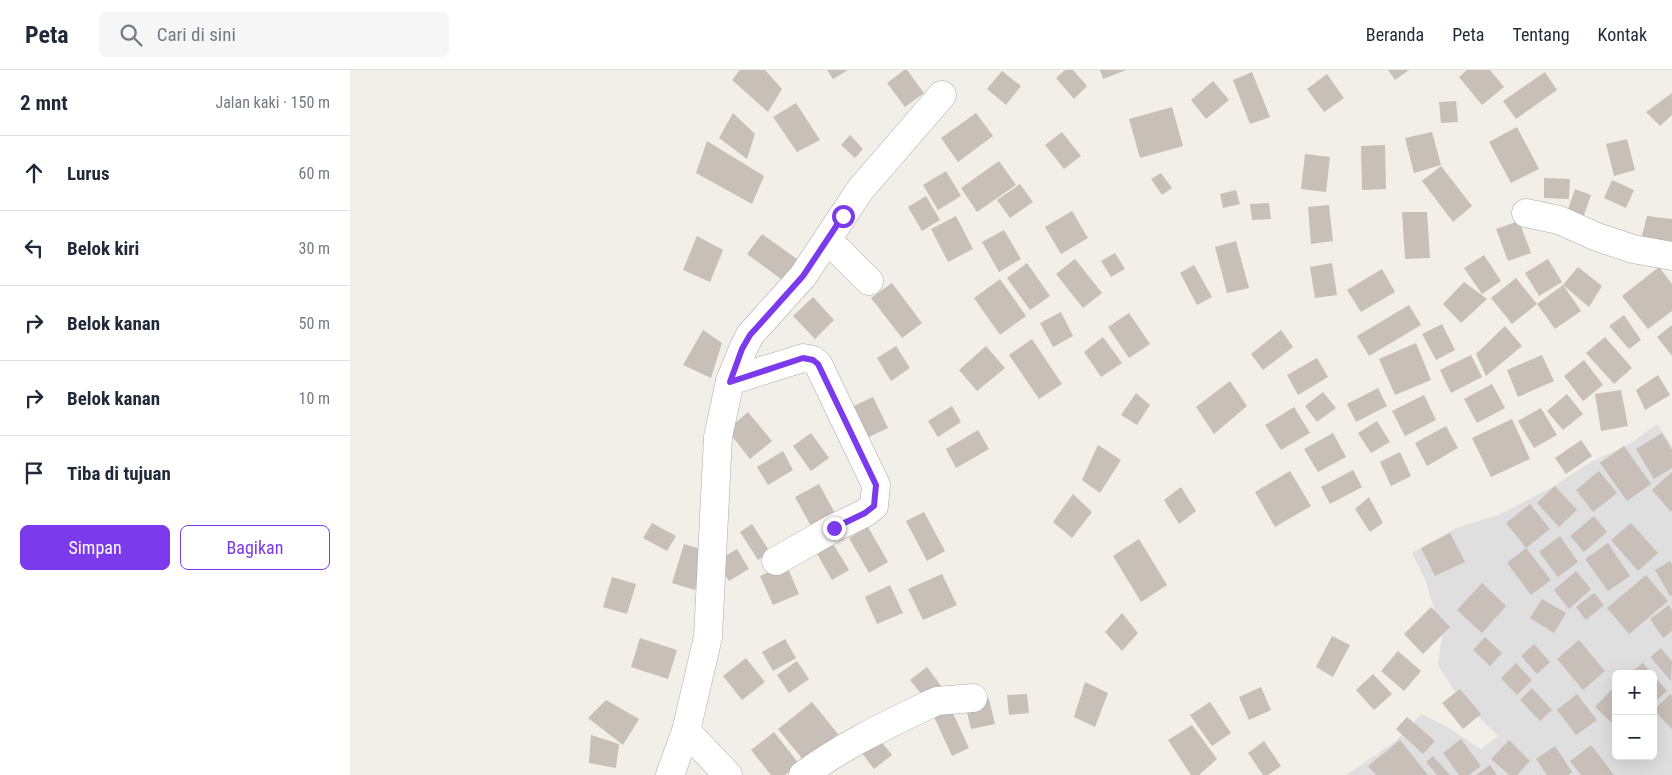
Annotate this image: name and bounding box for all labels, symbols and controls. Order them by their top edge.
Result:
search box [99,12,449,57]
text: Peta [25,21,69,49]
icon: search [117,21,145,49]
text: Cari di sini [157,23,236,46]
text: Beranda [1366,24,1424,45]
text: Peta [1452,24,1484,45]
text: Tentang [1512,24,1570,45]
text: Kontak [1598,24,1647,45]
text: 2 mnt [20,91,68,115]
text: Jalan kaki · 150 m [215,93,330,112]
icon: ahead [20,159,48,187]
text: Lurus [67,162,110,185]
text: 60 m [298,164,330,183]
route start [832,205,855,228]
icon: left [20,234,48,262]
text: Belok kiri [67,237,139,260]
text: 30 m [298,239,330,258]
icon: right [20,309,48,337]
text: Belok kanan [67,312,160,335]
text: 50 m [298,314,330,333]
icon: right [20,384,48,412]
text: Belok kanan [67,387,160,410]
text: 10 m [298,389,330,408]
icon: arrive [20,459,48,487]
text: Tiba di tujuan [67,462,171,485]
route end [823,517,846,540]
button: Simpan [20,525,170,570]
button: Bagikan [180,525,330,570]
map controls [1612,670,1657,760]
button: + [1612,670,1657,715]
button: − [1612,715,1657,760]

